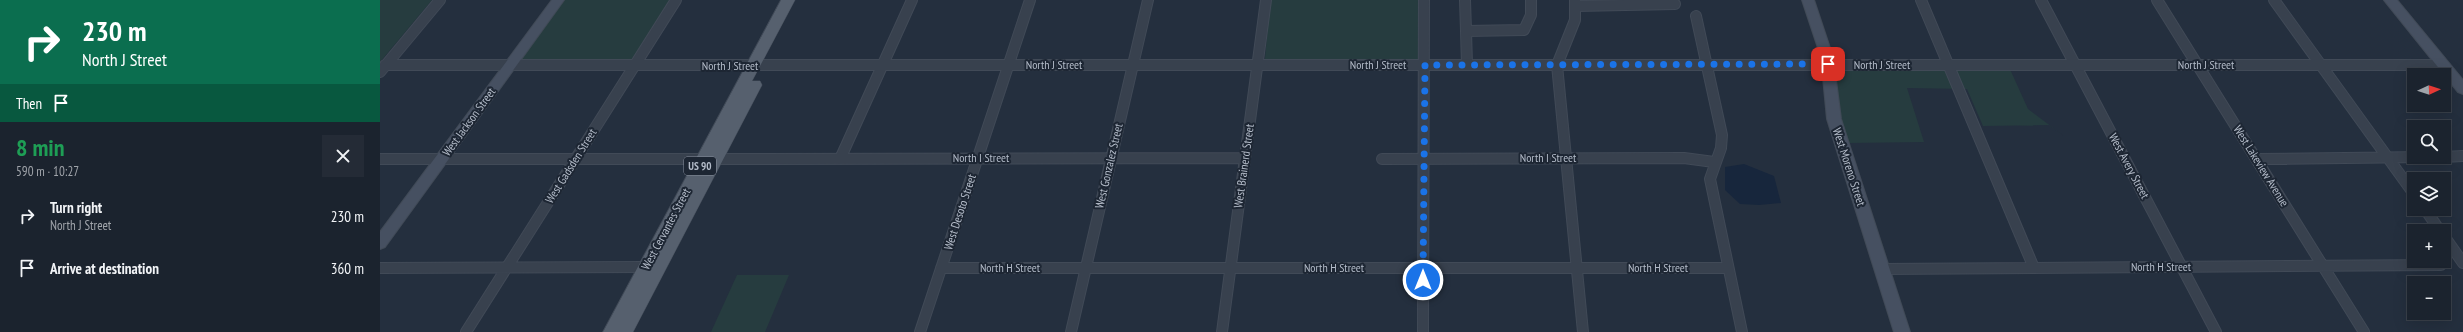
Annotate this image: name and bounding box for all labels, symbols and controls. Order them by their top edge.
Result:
text: 230 m [82,12,146,49]
icon: right [16,16,68,68]
pin [1811,47,1845,81]
text: North J Street [82,48,167,71]
icon: arrive [1817,53,1839,75]
street label: North J Street [1026,57,1083,72]
street label: North J Street [1350,57,1407,72]
street label: North J Street [1854,57,1911,72]
street label: North J Street [2178,57,2235,72]
street label: North J Street [702,58,759,73]
north arrow [2407,68,2451,112]
map controls [2407,68,2451,320]
street label: West Jackson Street [439,84,499,159]
icon: arrive [50,92,72,114]
text: Then [16,94,42,113]
button: search [2407,120,2451,164]
street label: West Gonzalez Street [1091,121,1126,210]
street label: West Brainerd Street [1230,122,1257,209]
street label: West Lakeview Avenue [2230,122,2292,209]
street label: West Gadsden Street [542,125,600,206]
street label: West Moreno Street [1830,126,1869,209]
street label: West Avery Street [2106,130,2153,202]
text: 8 min [16,132,64,163]
button: close [322,135,364,177]
street label: North I Street [953,150,1010,165]
street label: North I Street [1520,150,1577,165]
road number: US 90 [684,157,716,175]
text: 590 m · 10:27 [16,163,79,180]
street label: West Desoto Street [940,171,979,252]
button: layers [2407,172,2451,216]
street label: West Cervantes Street [638,185,694,272]
text: Turn right [50,198,102,217]
icon: right [16,205,38,227]
text: 230 m [331,207,364,226]
text: North J Street [50,217,111,234]
button: + [2407,224,2451,268]
icon: arrive [16,257,38,279]
text: Arrive at destination [50,259,159,278]
text: 360 m [331,259,364,278]
position arrow [1402,259,1444,301]
street label: North H Street [2131,259,2192,274]
street label: North H Street [980,260,1041,275]
street label: North H Street [1304,260,1365,275]
street label: North H Street [1628,260,1689,275]
button: − [2407,276,2451,320]

